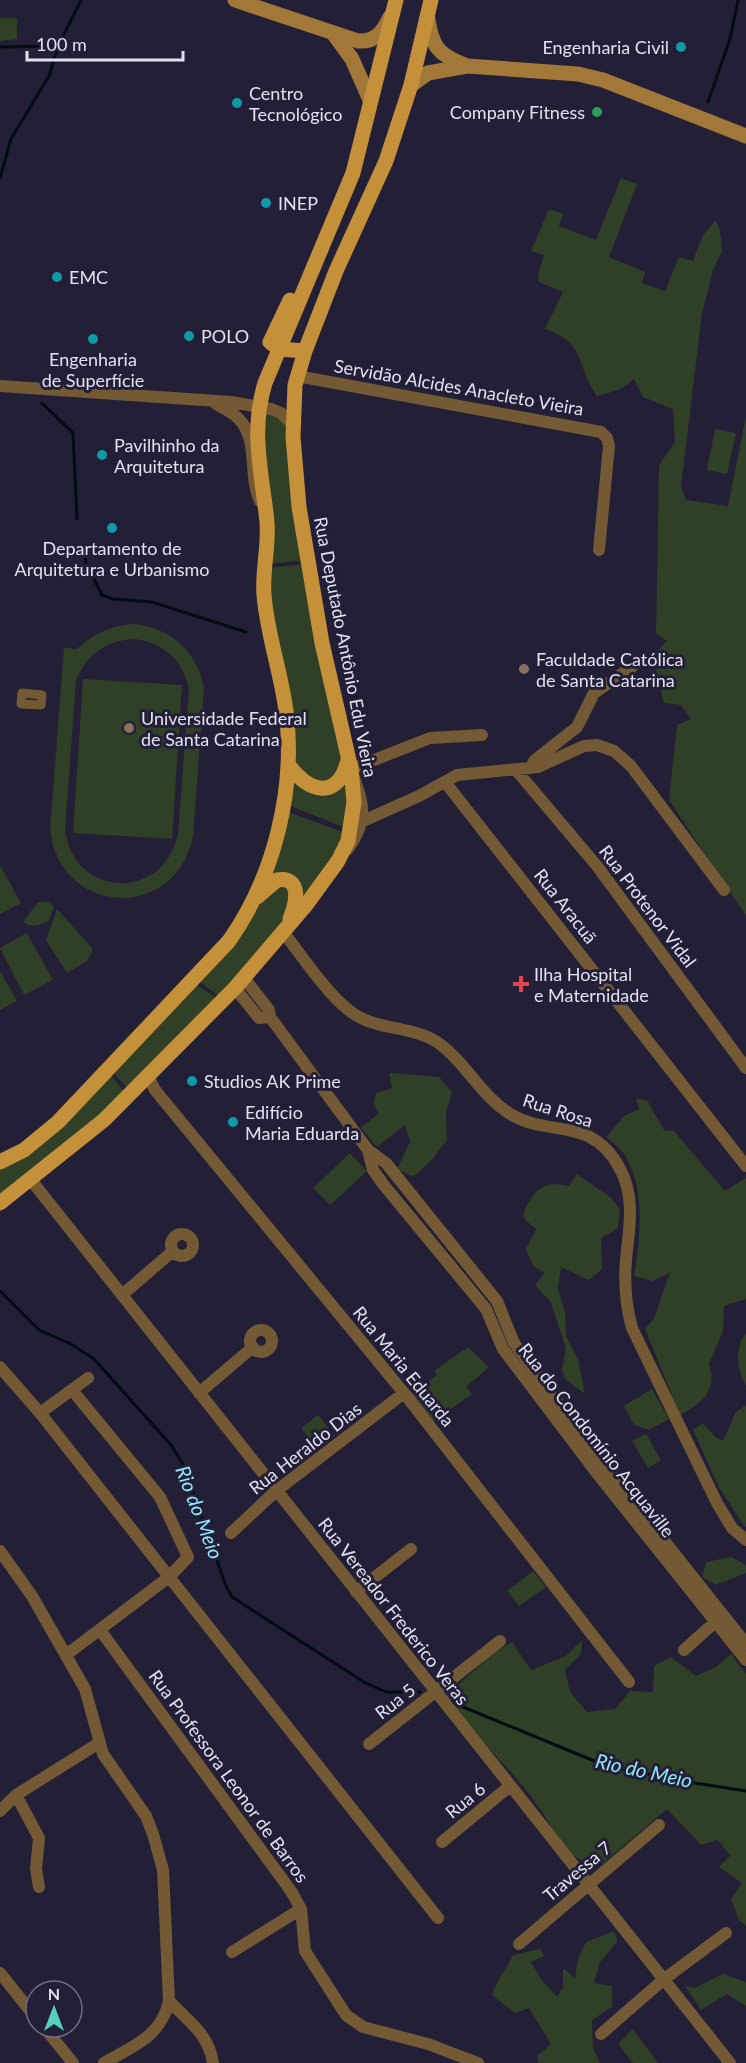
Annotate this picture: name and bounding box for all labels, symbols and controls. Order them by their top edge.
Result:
scale bar [27,24,183,62]
text: 100 m [36,33,87,55]
place label: Engenharia Civil [542,36,669,58]
marker: Engenharia Civil [674,40,688,54]
place label: Centro Tecnológico [249,82,343,125]
marker: Centro Tecnológico [230,96,244,110]
place label: Company Fitness [450,101,585,123]
marker: Company Fitness [590,105,604,119]
place label: INEP [278,192,318,214]
marker: INEP [259,196,273,210]
place label: EMC [69,266,108,288]
marker: EMC [50,270,64,284]
place label: POLO [201,325,249,347]
marker: POLO [182,329,196,343]
marker: Engenharia de Superfície [86,332,100,346]
place label: Engenharia de Superfície [42,348,144,391]
street label: Servidão Alcides Anacleto Vieira [333,354,585,420]
place label: Pavilhinho da Arquitetura [114,434,219,477]
marker: Pavilhinho da Arquitetura [95,448,109,462]
street label: Rua Deputado Antônio Edu Vieira [310,515,382,779]
marker: Departamento de Arquitetura e Urbanismo [105,521,119,535]
place label: Departamento de Arquitetura e Urbanismo [15,537,209,580]
place label: Faculdade Católica de Santa Catarina [536,648,684,691]
marker: Faculdade Católica de Santa Catarina [517,662,531,676]
place label: Universidade Federal de Santa Catarina [141,707,307,750]
marker: Universidade Federal de Santa Catarina [122,721,136,735]
street label: Rua Protenor Vidal [595,840,701,972]
street label: Rua Aracuã [530,864,602,948]
place label: Ilha Hospital e Maternidade [534,963,649,1006]
marker: Ilha Hospital e Maternidade [512,975,530,993]
place label: Studios AK Prime [204,1070,341,1092]
marker: Studios AK Prime [185,1074,199,1088]
street label: Rua Rosa [520,1088,596,1132]
place label: Edifício Maria Eduarda [245,1101,359,1144]
marker: Edifício Maria Eduarda [226,1115,240,1129]
street label: Rua Maria Eduarda [349,1301,459,1431]
street label: Rua do Condomínio Acquaville [514,1339,680,1541]
street label: Rua Heraldo Dias [244,1397,366,1499]
water label: Rio do Meio [171,1462,229,1562]
street label: Rua Vereador Frederico Veras [314,1513,474,1709]
street label: Rua Professora Leonor de Barros [144,1665,314,1887]
street label: Rua 5 [371,1678,419,1724]
water label: Rio do Meio [593,1748,695,1792]
street label: Rua 6 [441,1777,489,1823]
street label: Travessa 7 [539,1836,615,1906]
north arrow [24,1979,84,2039]
text: N [48,1984,60,2003]

